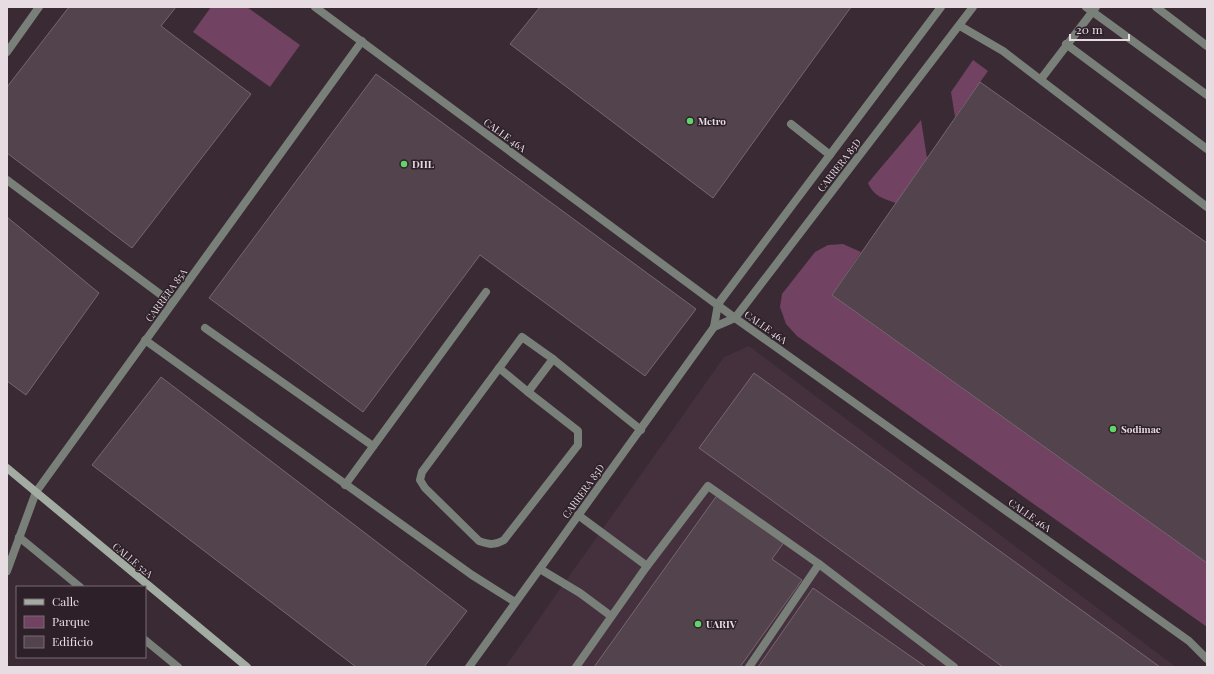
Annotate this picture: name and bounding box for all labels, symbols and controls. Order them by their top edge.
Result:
scale bar [1070,16,1129,42]
text: 20 m [1076,21,1103,37]
place label: Metro [698,114,726,128]
street label: CALLE 46A [481,115,530,156]
marker: Metro [685,116,695,126]
street label: CARRERA 85D [814,136,864,194]
place label: DHL [412,157,434,171]
marker: DHL [399,159,409,169]
street label: CARRERA 85A [142,265,191,325]
street label: CALLE 46A [742,307,791,347]
place label: Sodimac [1121,422,1161,436]
marker: Sodimac [1108,424,1118,434]
street label: CARRERA 85D [559,461,607,521]
street label: CALLE 46A [1006,495,1055,535]
street label: CALLE 52A [110,539,157,581]
legend [16,586,146,658]
text: Calle [52,593,79,609]
text: Parque [52,613,90,629]
place label: UARIV [706,617,737,631]
marker: UARIV [693,619,703,629]
text: Edificio [52,633,94,649]

